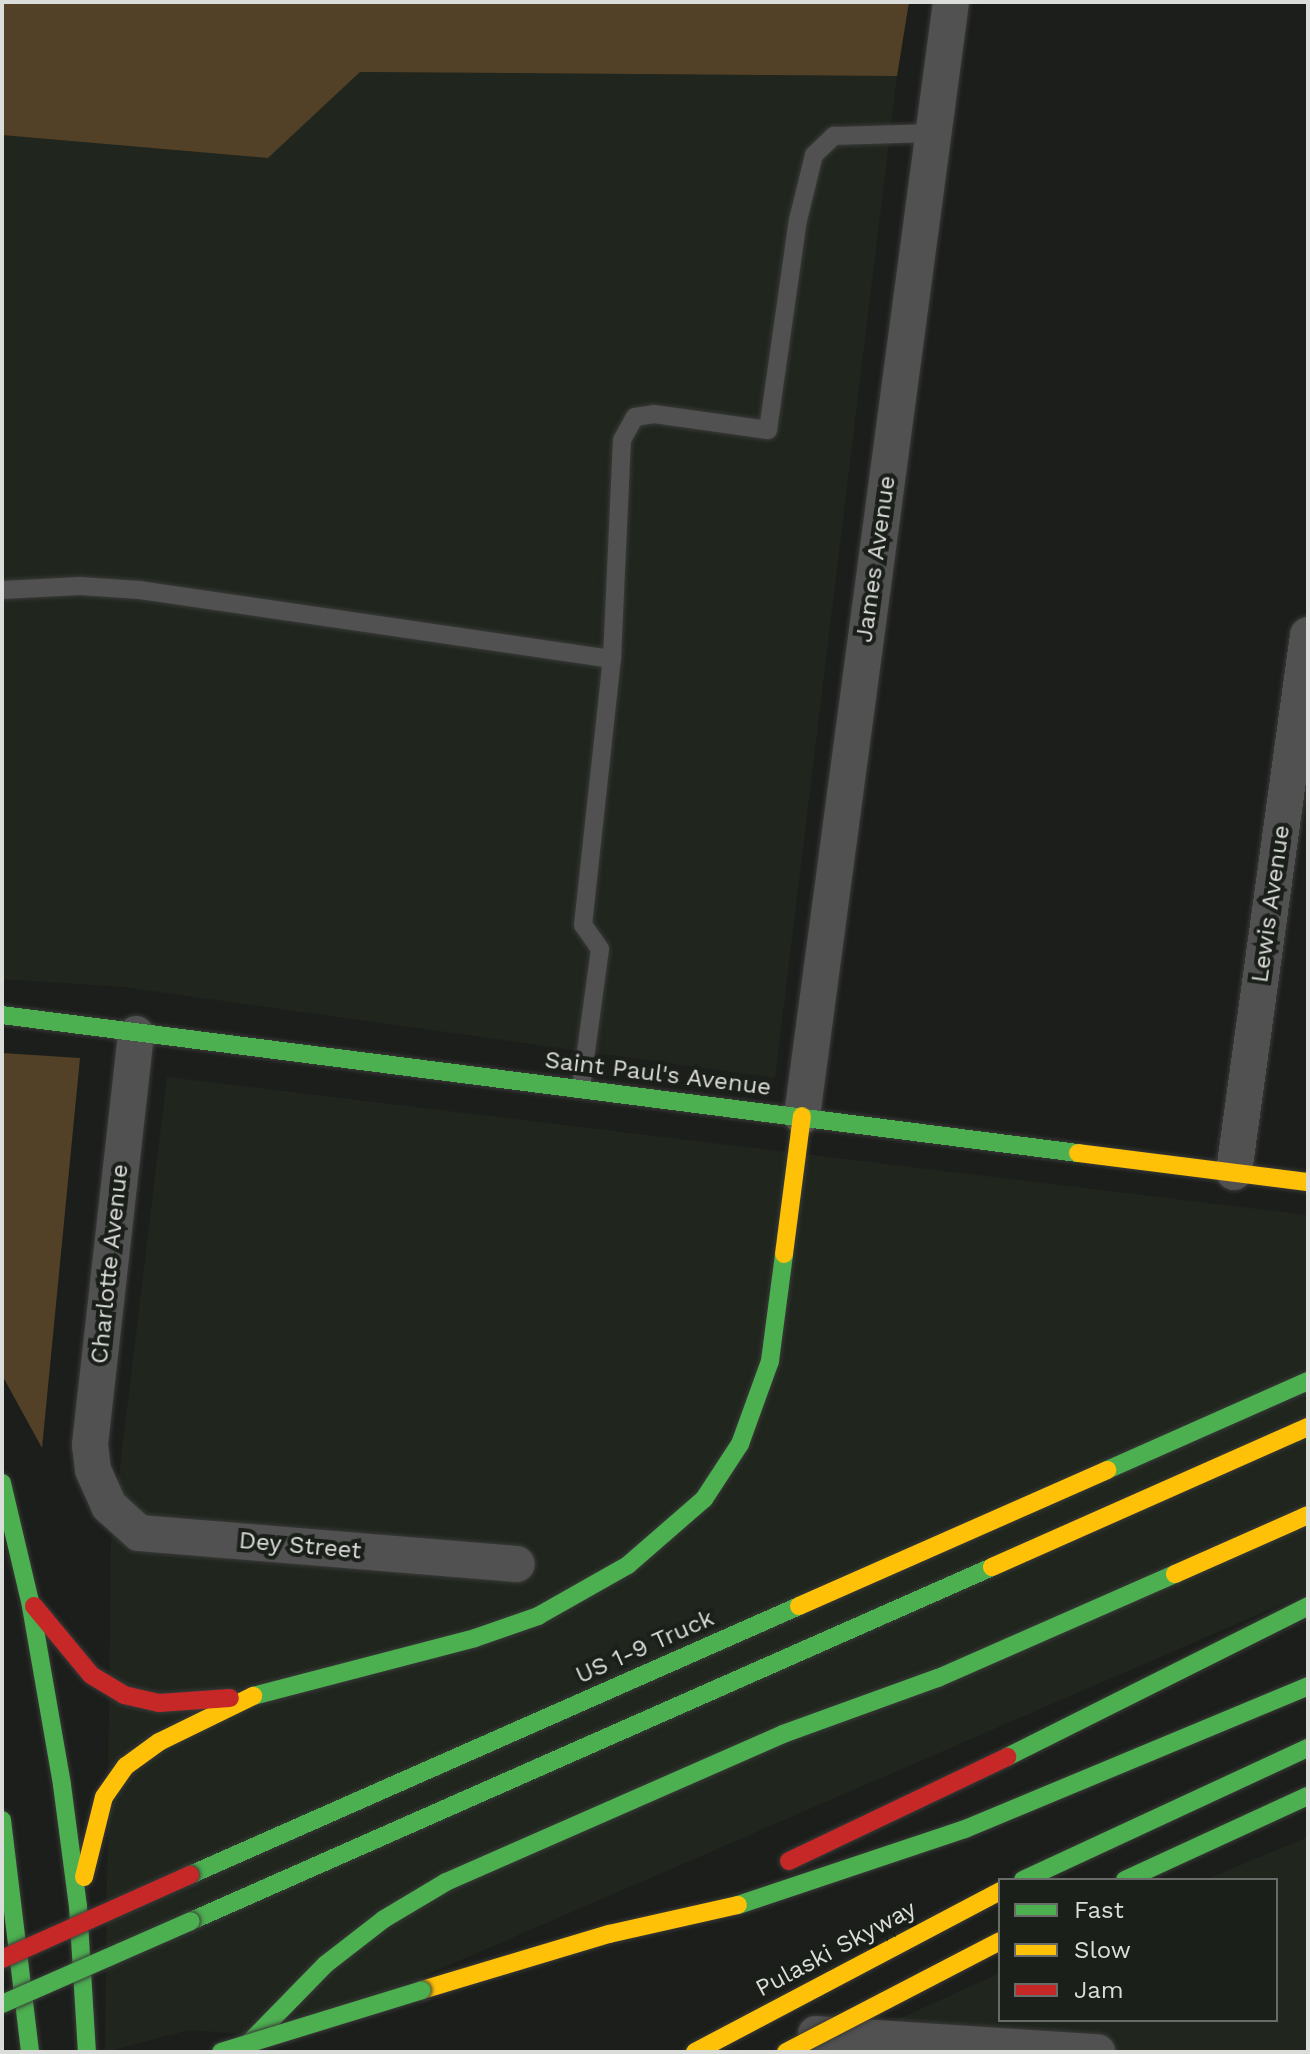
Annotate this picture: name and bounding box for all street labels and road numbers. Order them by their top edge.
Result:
street label: James Avenue [850,473,902,645]
street label: Lewis Avenue [1246,823,1296,985]
street label: Saint Paul's Avenue [543,1046,773,1102]
street label: Charlotte Avenue [85,1162,135,1366]
street label: Dey Street [237,1526,363,1566]
street label: US 1-9 Truck [571,1603,719,1691]
street label: Pulaski Skyway [751,1895,921,2003]

